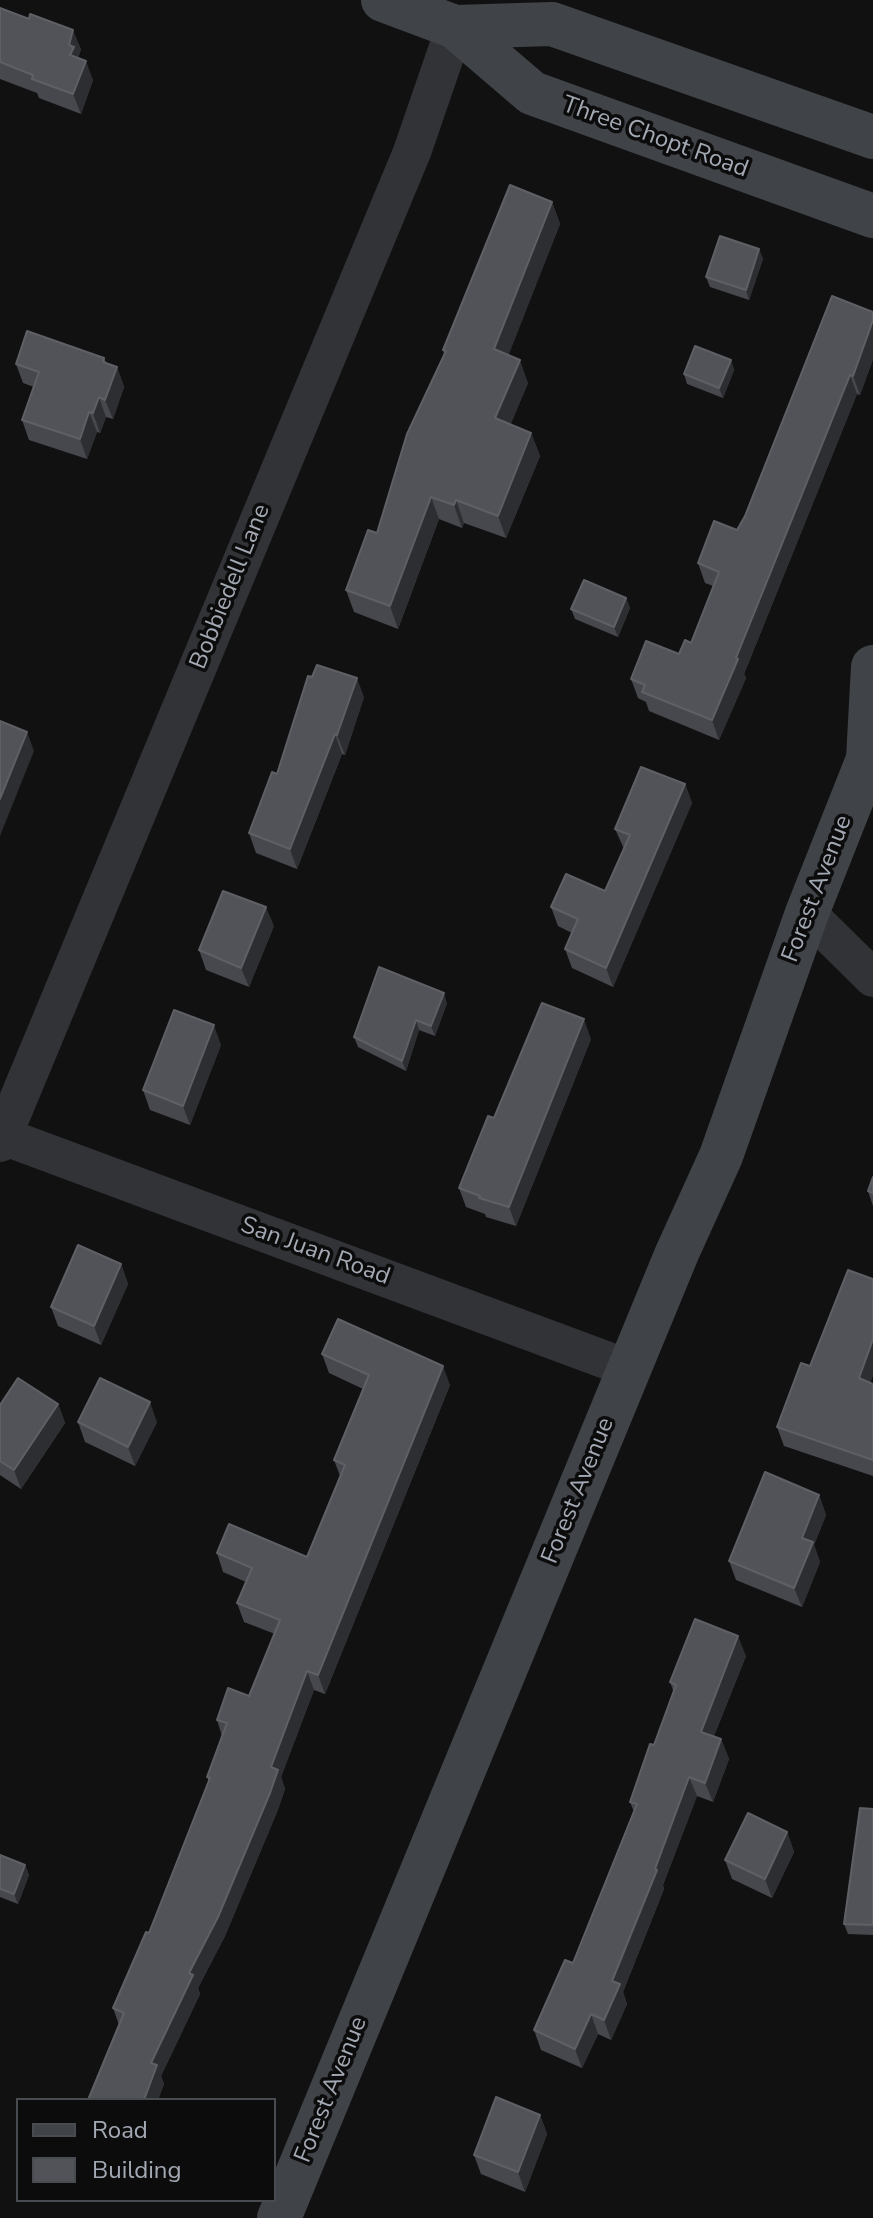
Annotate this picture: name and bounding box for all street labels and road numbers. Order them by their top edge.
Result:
street label: Three Chopt Road [558,91,752,185]
street label: Bobbiedell Lane [185,500,277,674]
street label: Forest Avenue [777,812,859,966]
street label: San Juan Road [236,1212,394,1292]
street label: Forest Avenue [537,1414,621,1568]
street label: Forest Avenue [290,2013,374,2167]

